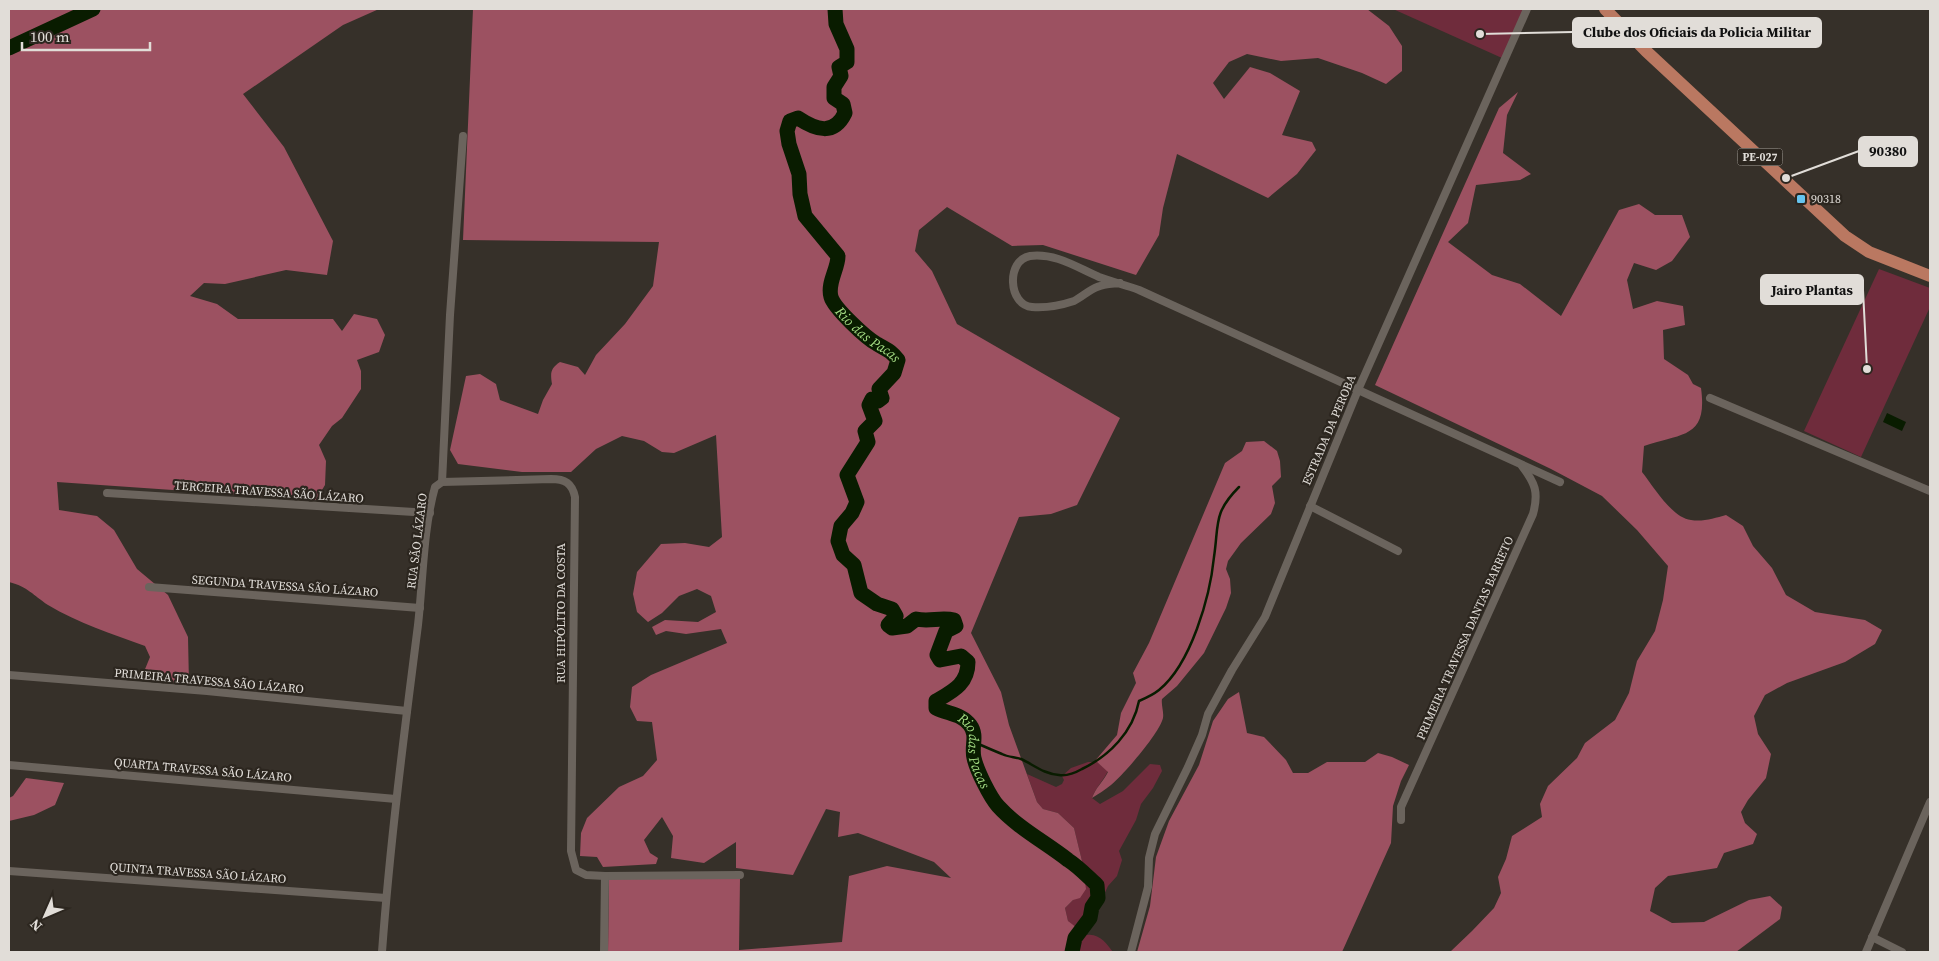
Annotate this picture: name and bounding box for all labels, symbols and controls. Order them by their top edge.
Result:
callout: Clube dos Oficiais da Policia Militar [1573,18,1821,47]
scale bar [22,20,150,52]
text: Clube dos Oficiais da Policia Militar [1583,22,1812,42]
text: 100 m [30,26,70,47]
callout: 90380 [1859,137,1917,166]
text: 90380 [1869,141,1907,161]
road number: PE-027 [1738,148,1782,166]
place label: 90318 [1811,191,1841,207]
marker: 90318 [1795,193,1807,205]
callout: Jairo Plantas [1761,275,1863,304]
text: Jairo Plantas [1770,280,1853,300]
water label: Rio das Pacas [830,301,906,367]
street label: ESTRADA DA PEROBA [1298,372,1360,488]
street label: TERCEIRA TRAVESSA SÃO LÁZARO [174,477,364,507]
street label: RUA SÃO LÁZARO [403,492,431,590]
street label: PRIMEIRA TRAVESSA DANTAS BARRETO [1413,534,1517,742]
street label: RUA HIPÓLITO DA COSTA [553,543,569,683]
street label: SEGUNDA TRAVESSA SÃO LÁZARO [191,571,379,601]
street label: PRIMEIRA TRAVESSA SÃO LÁZARO [114,665,304,697]
water label: Rio das Pacas [953,707,995,793]
street label: QUARTA TRAVESSA SÃO LÁZARO [113,754,293,786]
street label: QUINTA TRAVESSA SÃO LÁZARO [109,859,287,887]
north arrow [20,891,70,941]
text: N [25,915,46,936]

